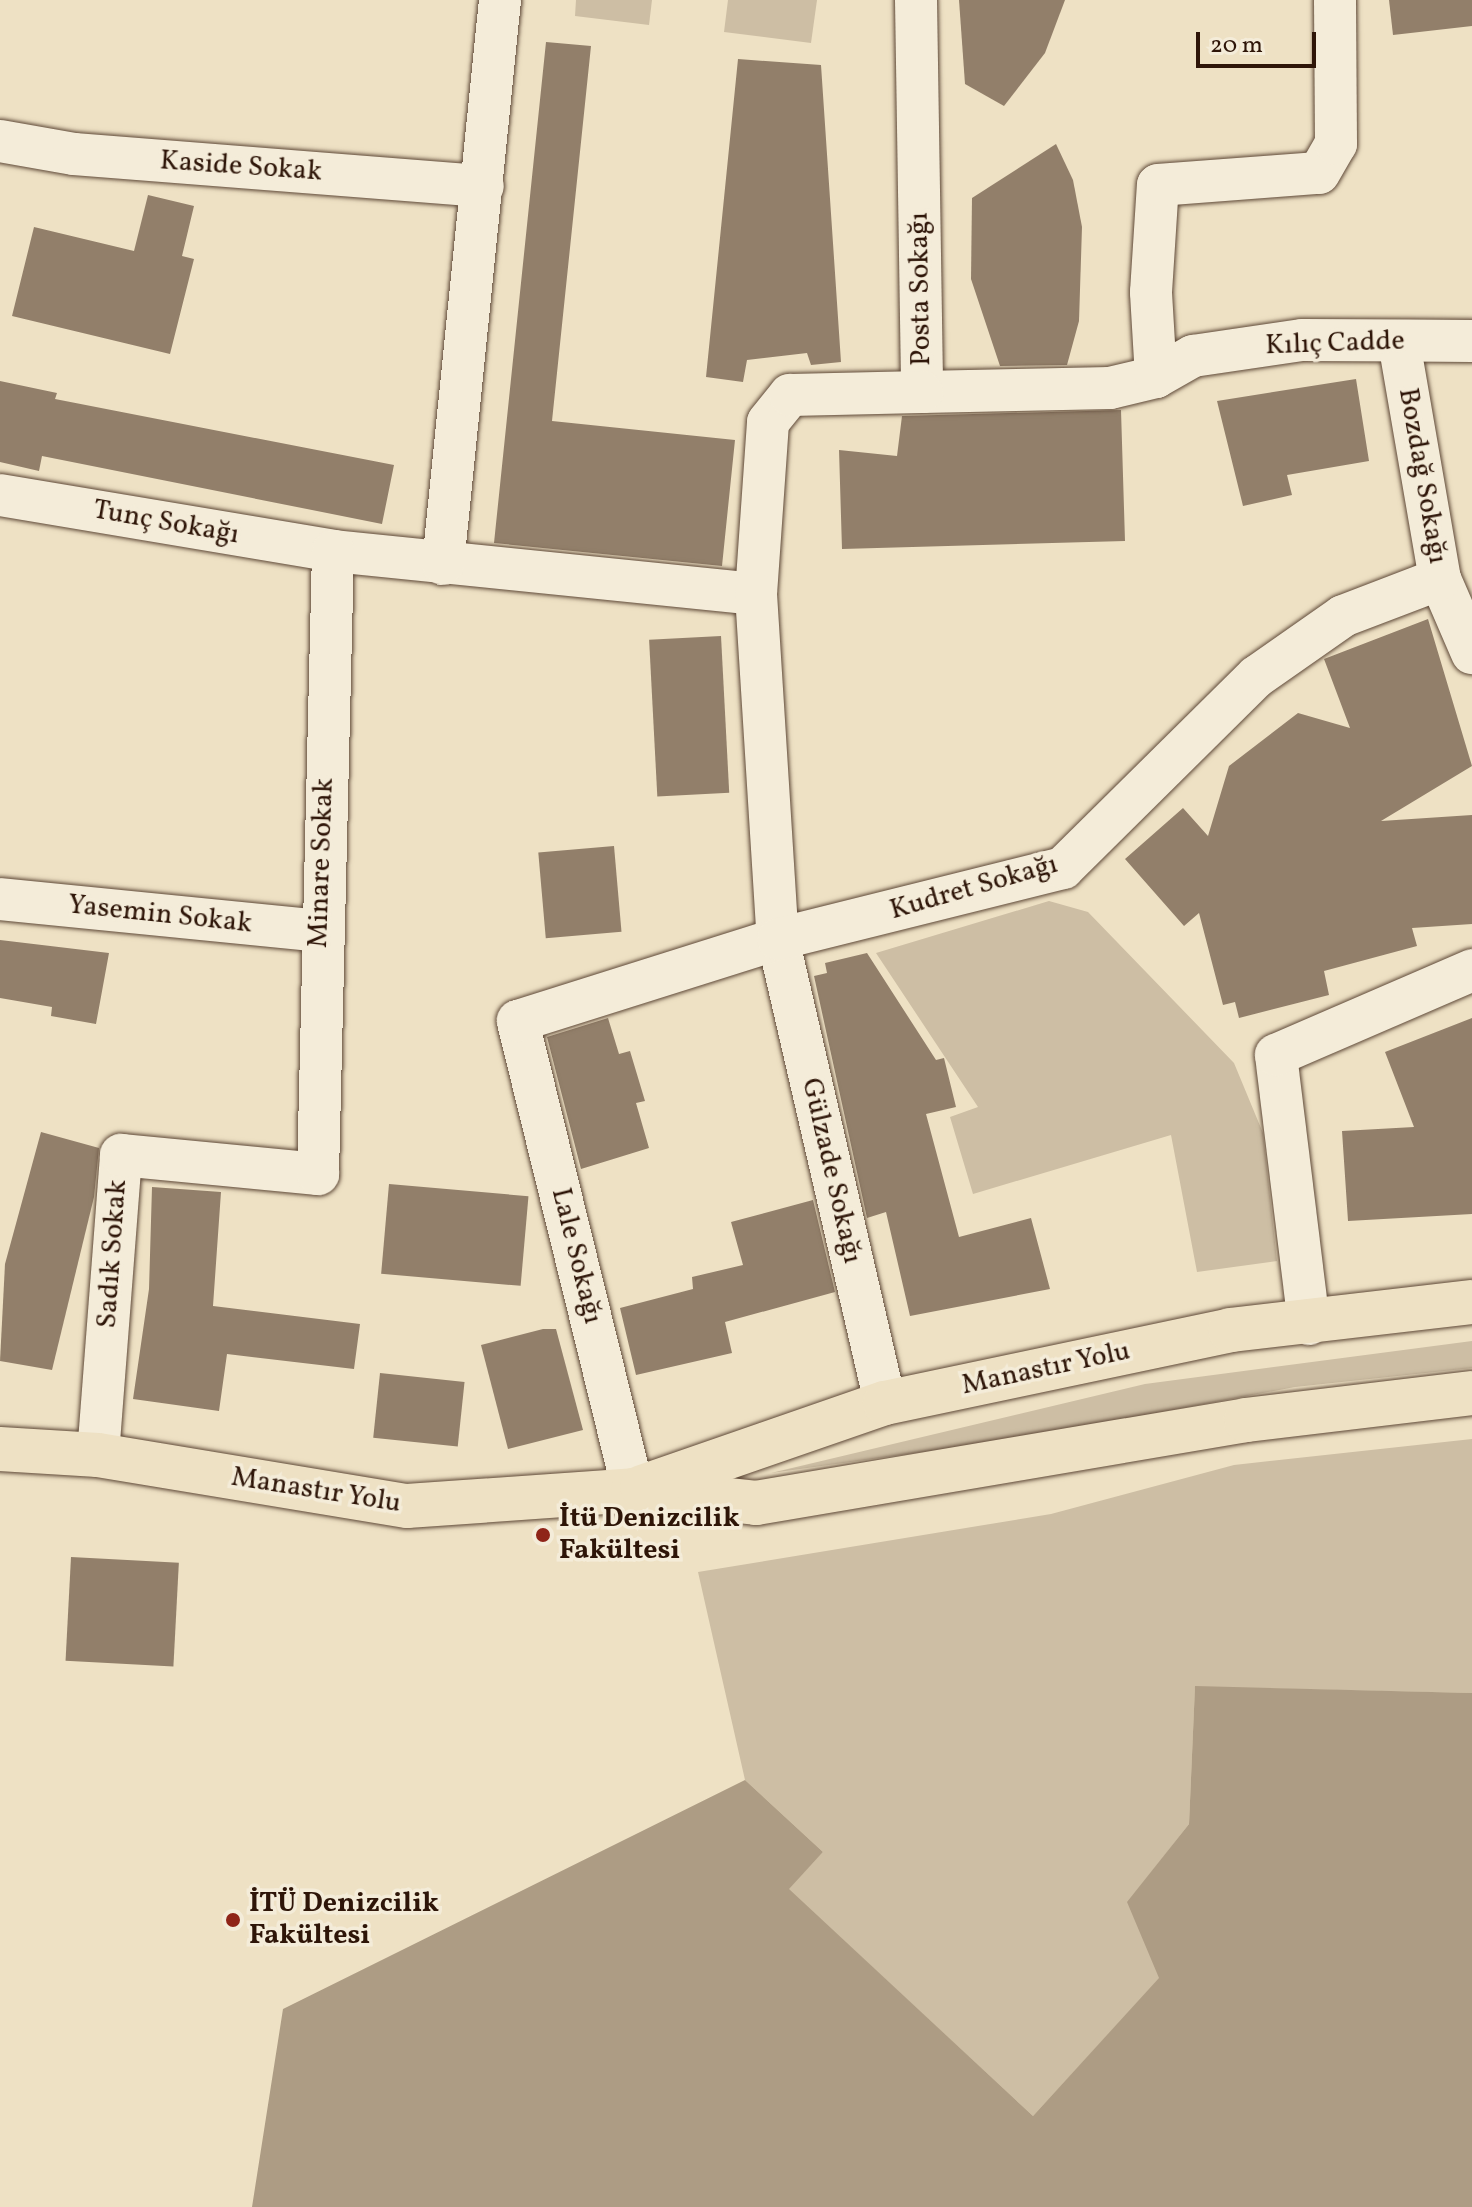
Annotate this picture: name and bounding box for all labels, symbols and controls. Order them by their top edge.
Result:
scale bar [1200,16,1320,66]
text: 20 m [1210,29,1263,63]
street label: Kaside Sokak [159,145,323,189]
street label: Posta Sokağı [903,212,939,366]
street label: Kılıç Cadde [1265,325,1405,363]
street label: Bozdağ Sokağı [1390,385,1454,567]
street label: Tunç Sokağı [90,494,242,552]
street label: Minare Sokak [302,777,342,949]
street label: Kudret Sokağı [886,848,1062,928]
street label: Yasemin Sokak [66,889,254,941]
street label: Gülzade Sokağı [793,1075,869,1267]
street label: Sadık Sokak [91,1179,135,1329]
street label: Lale Sokağı [543,1185,609,1327]
street label: Manastır Yolu [958,1335,1134,1403]
street label: Manastır Yolu [228,1461,404,1521]
place label: İtü Denizcilik Fakültesi [559,1502,740,1568]
marker: İtü Denizcilik Fakültesi [534,1526,552,1544]
place label: İTÜ Denizcilik Fakültesi [249,1887,439,1953]
marker: İTÜ Denizcilik Fakültesi [224,1911,242,1929]

